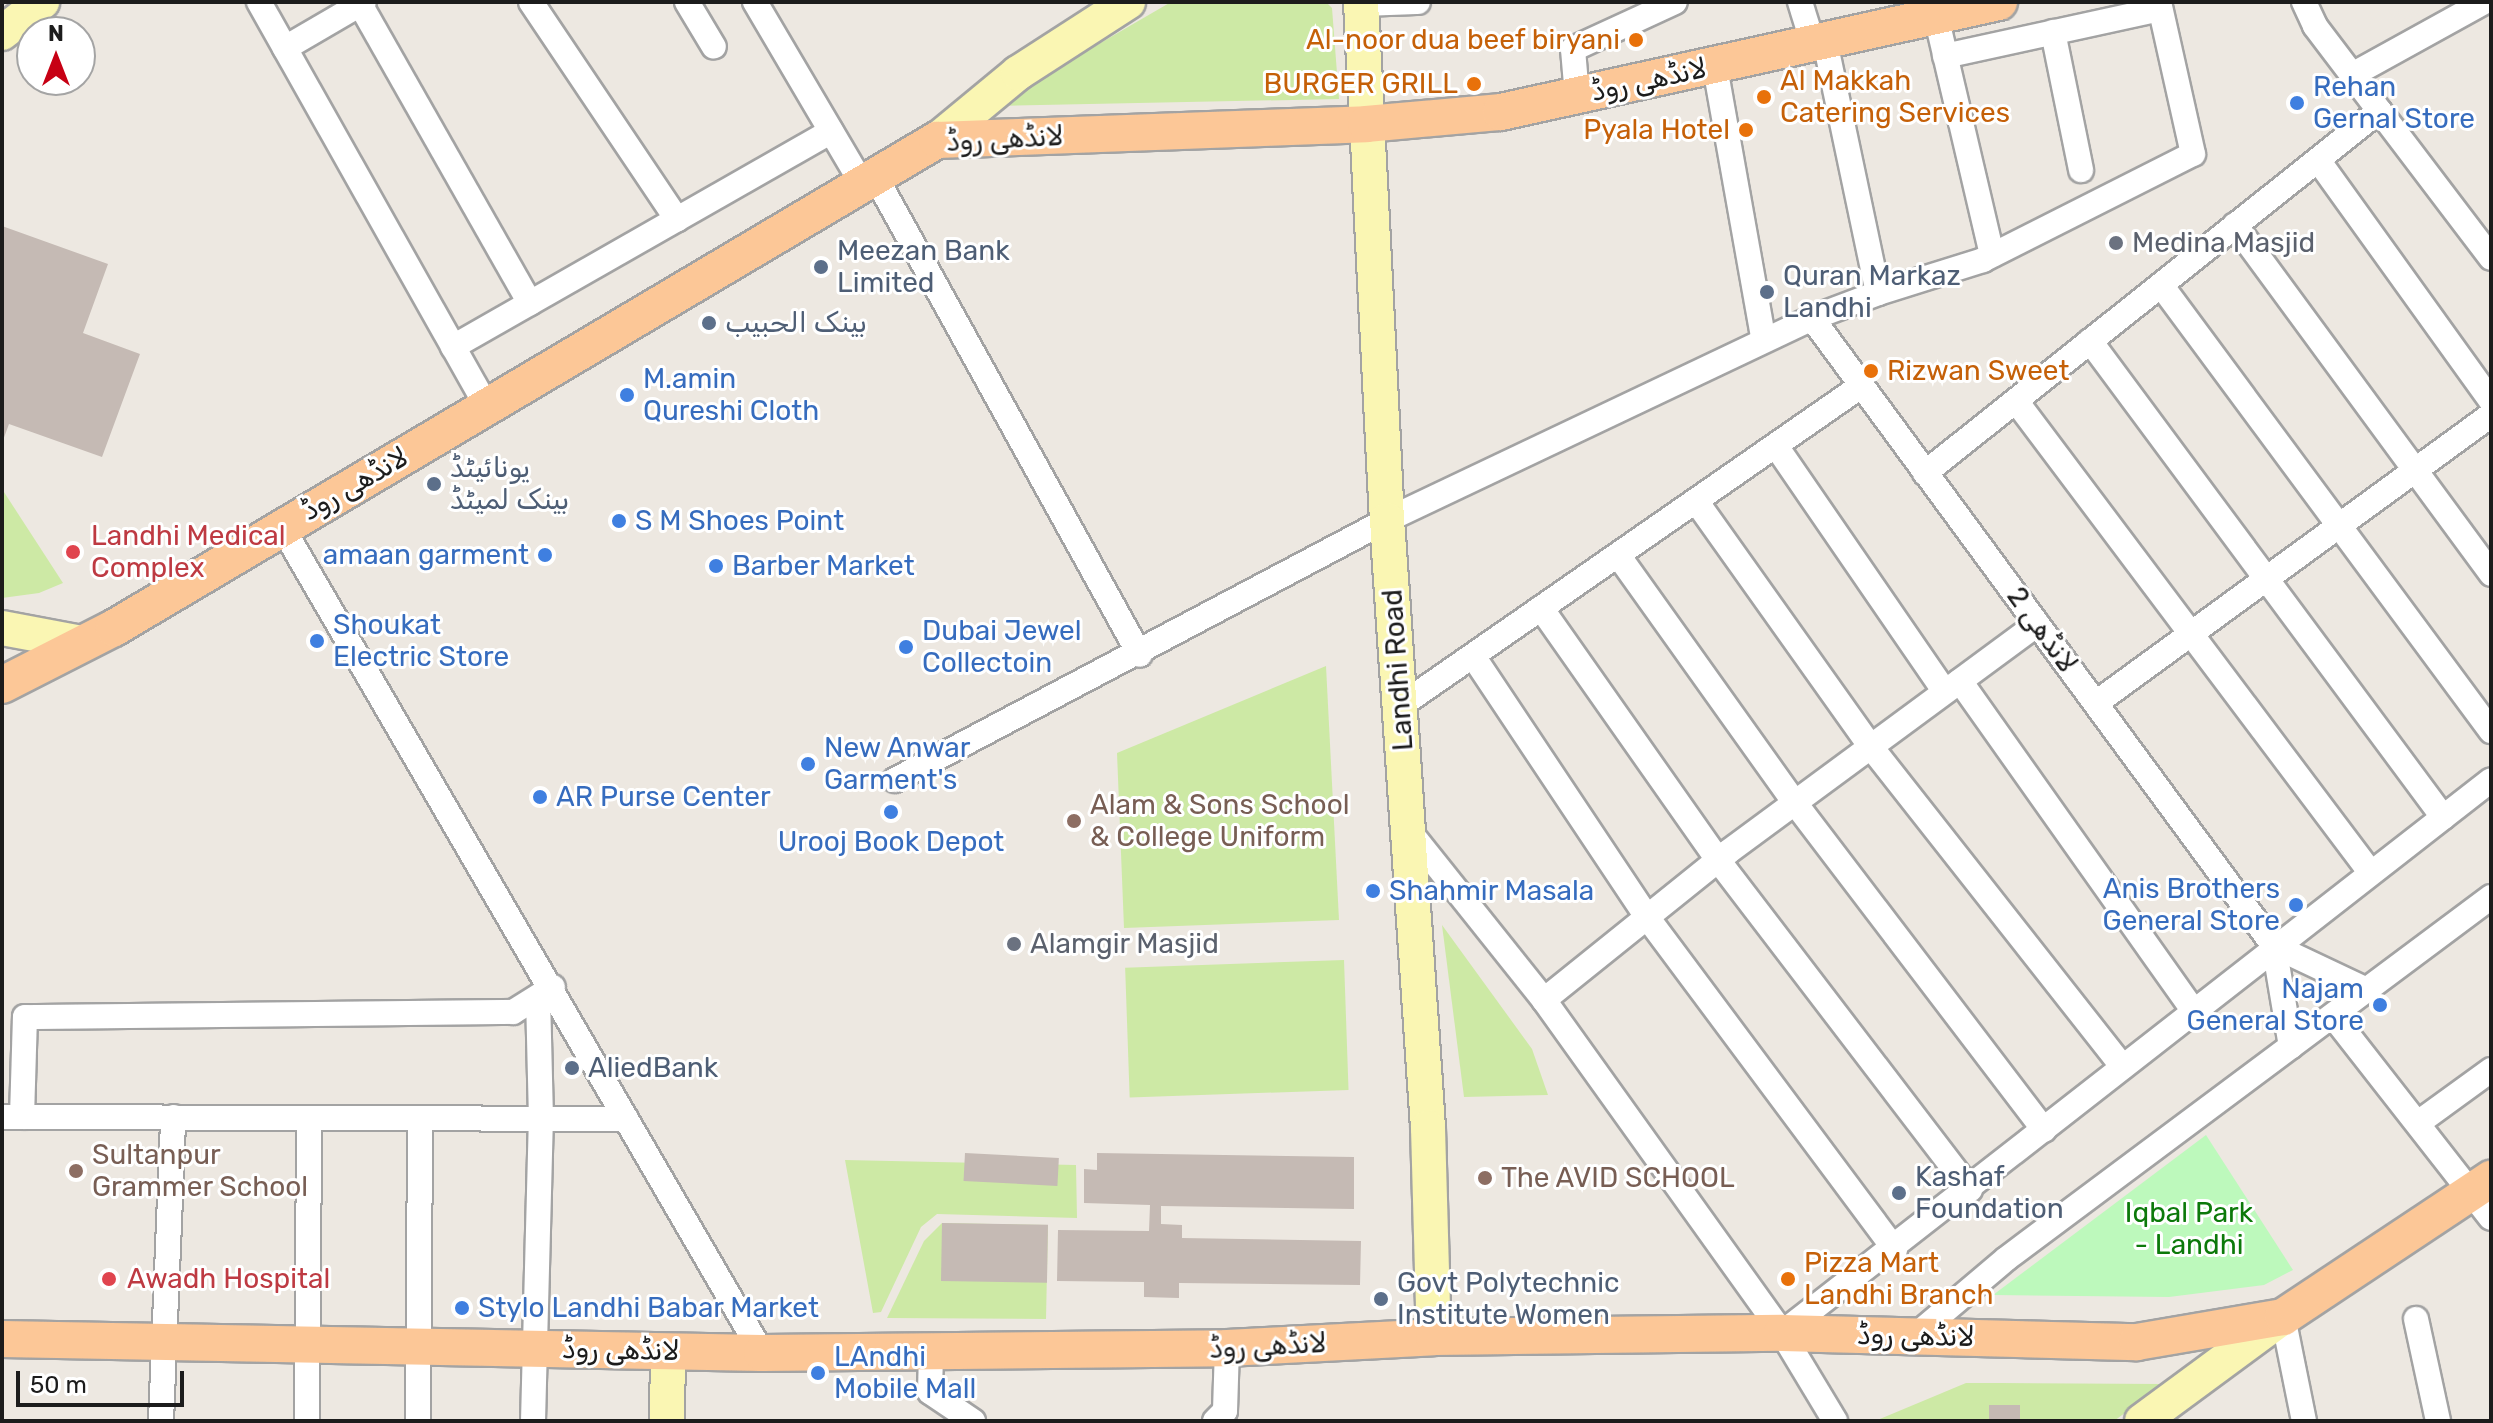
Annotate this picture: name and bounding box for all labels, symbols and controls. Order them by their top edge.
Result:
north arrow [16,16,96,96]
text: N [48,20,64,47]
place label: Al-noor dua beef biryani [1305,23,1620,57]
marker: Al-noor dua beef biryani [1627,31,1645,49]
street label: لانڈھی روڈ [1588,51,1710,109]
place label: Al Makkah Catering Services [1780,64,2010,130]
place label: BURGER GRILL [1264,67,1458,101]
place label: Rehan Gernal Store [2313,70,2475,136]
marker: BURGER GRILL [1465,75,1483,93]
marker: Al Makkah Catering Services [1755,88,1773,106]
marker: Rehan Gernal Store [2288,94,2306,112]
place label: Pyala Hotel [1583,113,1730,147]
street label: لانڈھی روڈ [945,119,1065,159]
marker: Pyala Hotel [1737,121,1755,139]
place label: Medina Masjid [2132,226,2315,260]
place label: Meezan Bank Limited [837,234,1010,300]
marker: Medina Masjid [2107,234,2125,252]
marker: Meezan Bank Limited [812,258,830,276]
place label: Quran Markaz Landhi [1783,259,1961,325]
marker: Quran Markaz Landhi [1758,283,1776,301]
place label: بينک الحبيب [725,306,867,340]
marker: بينک الحبيب [700,314,718,332]
place label: Rizwan Sweet [1887,354,2069,388]
place label: M.amin Qureshi Cloth [643,362,819,428]
marker: Rizwan Sweet [1862,362,1880,380]
marker: M.amin Qureshi Cloth [618,386,636,404]
street label: لانڈھی روڈ [296,440,414,528]
place label: یونائیٹڈ بینک لمیٹڈ [450,451,569,517]
marker: یونائیٹڈ بینک لمیٹڈ [425,475,443,493]
place label: S M Shoes Point [635,504,844,538]
marker: S M Shoes Point [610,512,628,530]
place label: Landhi Medical Complex [91,519,286,585]
place label: amaan garment [323,538,529,572]
marker: Landhi Medical Complex [62,541,84,563]
marker: amaan garment [536,546,554,564]
place label: Barber Market [732,549,915,583]
marker: Barber Market [707,557,725,575]
street label: لانڈھی 2 [2000,581,2084,679]
street label: Landhi Road [1376,588,1420,752]
place label: Shoukat Electric Store [333,608,509,674]
place label: Dubai Jewel Collectoin [922,614,1081,680]
marker: Shoukat Electric Store [308,632,326,650]
marker: Dubai Jewel Collectoin [897,638,915,656]
place label: New Anwar Garment's [824,731,972,797]
marker: New Anwar Garment's [799,755,817,773]
place label: AR Purse Center [556,780,771,814]
marker: AR Purse Center [531,788,549,806]
place label: Alam & Sons School & College Uniform [1090,788,1350,854]
marker: Urooj Book Depot [882,803,900,821]
marker: Alam & Sons School & College Uniform [1065,812,1083,830]
place label: Urooj Book Depot [778,825,1004,859]
place label: Anis Brothers General Store [2103,872,2280,938]
place label: Shahmir Masala [1389,874,1595,908]
marker: Shahmir Masala [1364,882,1382,900]
marker: Anis Brothers General Store [2287,896,2305,914]
place label: Alamgir Masjid [1030,927,1219,961]
marker: Alamgir Masjid [1005,935,1023,953]
place label: Najam General Store [2187,972,2364,1038]
marker: Najam General Store [2371,996,2389,1014]
place label: AliedBank [588,1051,718,1085]
marker: AliedBank [563,1059,581,1077]
place label: Sultanpur Grammer School [92,1138,309,1204]
place label: Kashaf Foundation [1915,1160,2064,1226]
place label: The AVID SCHOOL [1501,1161,1736,1195]
marker: Sultanpur Grammer School [67,1162,85,1180]
marker: The AVID SCHOOL [1476,1169,1494,1187]
marker: Kashaf Foundation [1890,1184,1908,1202]
park label: Iqbal Park - Landhi [2125,1196,2253,1262]
place label: Pizza Mart Landhi Branch [1804,1246,1994,1312]
place label: Awadh Hospital [127,1262,330,1296]
place label: Govt Polytechnic Institute Women [1397,1266,1619,1332]
marker: Awadh Hospital [98,1268,120,1290]
marker: Pizza Mart Landhi Branch [1779,1270,1797,1288]
marker: Govt Polytechnic Institute Women [1372,1290,1390,1308]
place label: Stylo Landhi Babar Market [478,1291,819,1325]
marker: Stylo Landhi Babar Market [453,1299,471,1317]
street label: لانڈھی روڈ [1857,1318,1975,1354]
street label: لانڈھی روڈ [1208,1326,1328,1366]
street label: لانڈھی روڈ [562,1332,680,1368]
place label: LAndhi Mobile Mall [834,1340,976,1406]
scale bar [20,1355,188,1405]
marker: LAndhi Mobile Mall [809,1364,827,1382]
text: 50 m [30,1371,87,1399]

